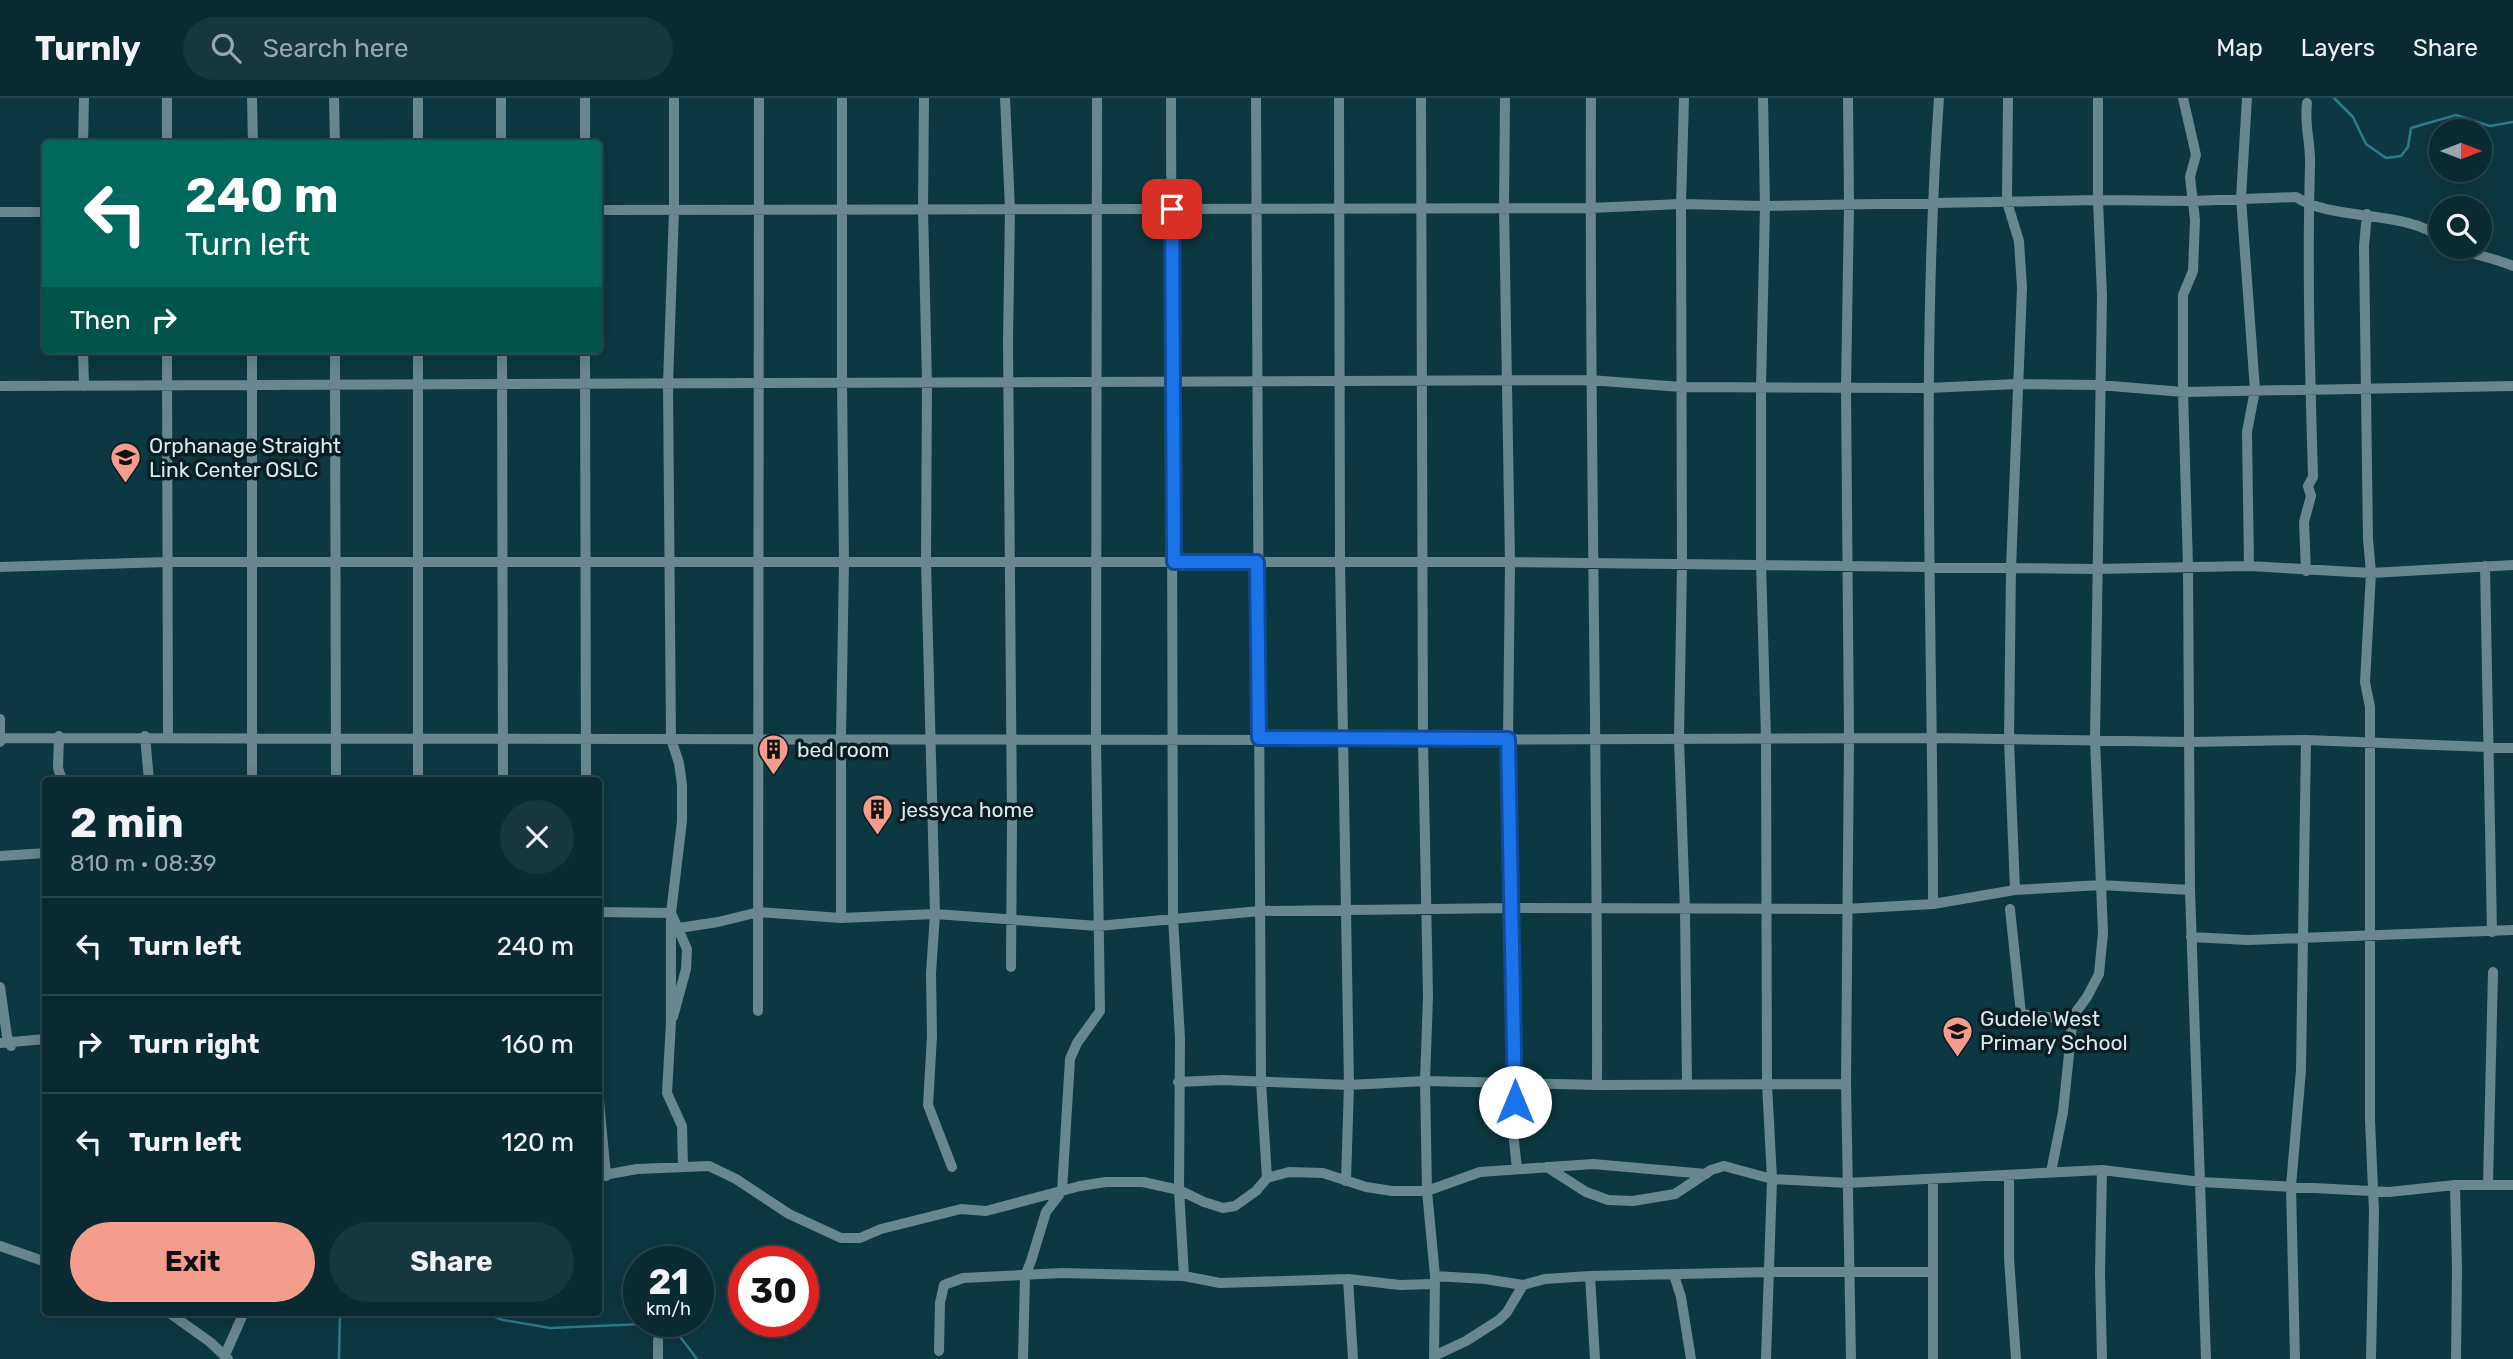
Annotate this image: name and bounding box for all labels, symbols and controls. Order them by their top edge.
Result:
search box [183,17,673,80]
text: Turnly [35,29,141,68]
icon: search [207,29,245,67]
text: Search here [263,33,409,64]
text: Map [2216,34,2263,62]
text: Layers [2301,34,2375,62]
text: Share [2413,34,2478,62]
north arrow [2429,119,2492,182]
map controls [2429,119,2492,259]
text: 240 m [185,166,339,224]
icon: left [70,168,161,259]
pin [1142,179,1202,239]
icon: arrive [1153,190,1191,228]
button: search [2429,196,2492,259]
text: Turn left [185,225,310,263]
icon: right [145,301,183,339]
text: Then [70,305,131,336]
place label: Orphanage Straight Link Center OSLC [149,433,341,482]
school or university icon: Orphanage Straight Link Center OSLC [109,441,143,485]
building icon: bed room [757,733,791,777]
place label: bed room [797,737,889,762]
building icon: jessyca home [861,793,895,837]
place label: jessyca home [900,797,1034,822]
text: 2 min [70,798,184,848]
button: close [500,800,574,874]
text: 810 m · 08:39 [70,849,217,877]
icon: left [70,927,108,965]
text: Turn left [129,931,241,962]
text: 240 m [497,931,574,962]
place label: Gudele West Primary School [1980,1006,2128,1055]
school or university icon: Gudele West Primary School [1940,1014,1974,1058]
icon: right [70,1025,108,1063]
text: Turn right [129,1029,259,1060]
text: 160 m [501,1029,574,1060]
position arrow [1478,1065,1552,1139]
icon: left [70,1123,108,1161]
text: Turn left [129,1127,241,1158]
text: 120 m [502,1127,574,1158]
button: Exit [70,1222,315,1302]
button: Share [329,1222,574,1302]
speed limit sign: 30 [728,1246,819,1337]
text: 21 [648,1261,689,1303]
text: km/h [646,1298,691,1320]

